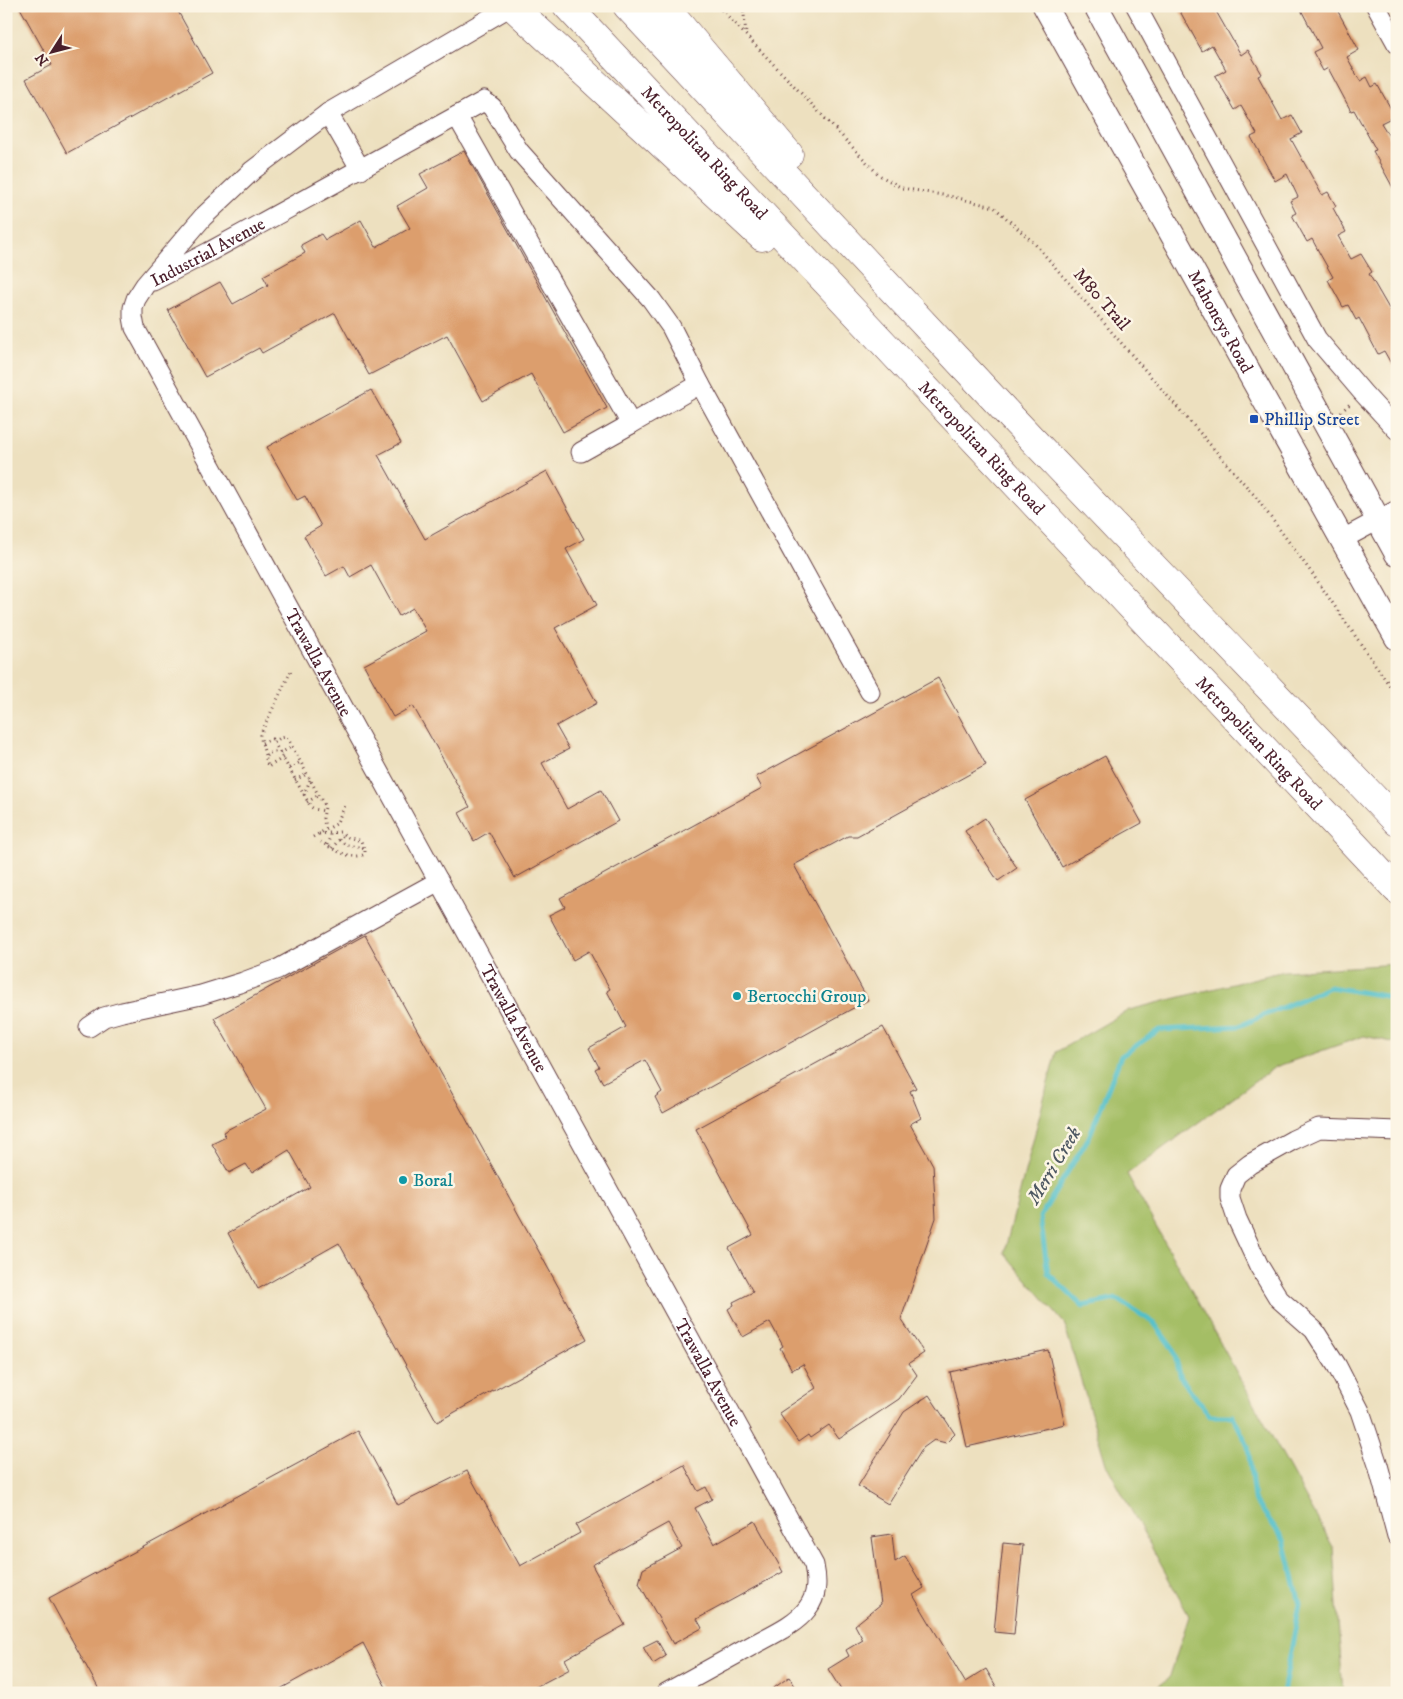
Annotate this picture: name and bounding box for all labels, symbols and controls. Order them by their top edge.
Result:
north arrow [28,28,78,78]
text: N [31,49,53,69]
street label: Metropolitan Ring Road [636,82,772,225]
street label: Industrial Avenue [147,213,269,292]
street label: M80 Trail [1068,264,1135,336]
street label: Mahoneys Road [1182,266,1257,377]
street label: Metropolitan Ring Road [913,377,1049,520]
place label: Phillip Street [1264,409,1360,431]
marker: Phillip Street [1248,413,1260,425]
street label: Trawalla Avenue [279,605,356,721]
street label: Metropolitan Ring Road [1190,672,1326,815]
street label: Trawalla Avenue [475,961,551,1076]
place label: Bertocchi Group [747,986,866,1008]
marker: Bertocchi Group [731,990,743,1002]
water label: Merri Creek [1021,1123,1086,1210]
place label: Boral [413,1170,453,1192]
marker: Boral [397,1174,409,1186]
street label: Trawalla Avenue [669,1315,746,1431]

